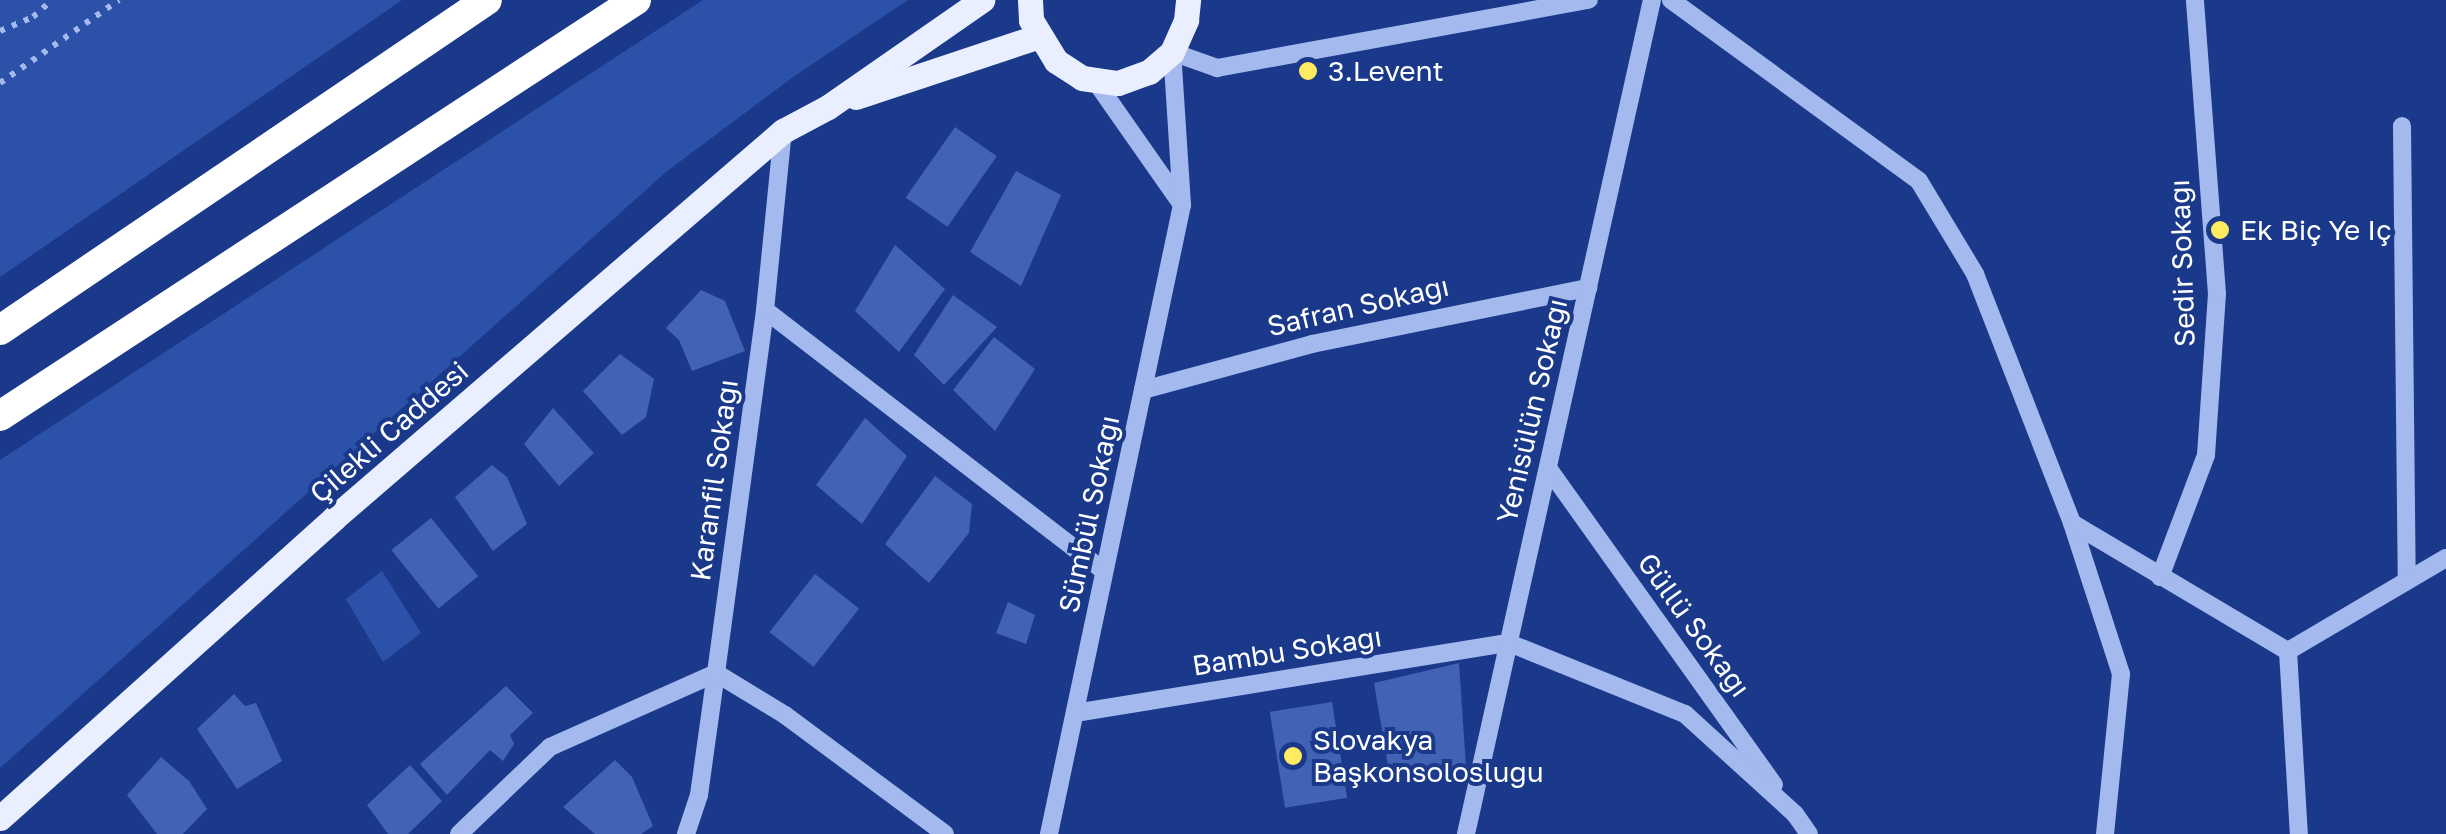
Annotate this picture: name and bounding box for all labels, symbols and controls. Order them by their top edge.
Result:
place label: 3.Levent [1328,54,1444,88]
marker: 3.Levent [1297,60,1319,82]
street label: Sedir Sokağı [2162,179,2202,347]
place label: Ek Biç Ye Iç [2240,213,2391,247]
marker: Ek Biç Ye Iç [2209,219,2231,241]
street label: Safran Sokağı [1264,269,1452,343]
street label: Yenisülün Sokağı [1490,295,1574,527]
street label: Çilekli Caddesi [303,354,475,510]
street label: Karanfil Sokağı [683,377,745,583]
street label: Sümbül Sokağı [1052,412,1126,616]
street label: Güllü Sokağı [1631,547,1757,703]
street label: Bambu Sokağı [1190,619,1384,683]
place label: Slovakya Başkonsolosluğu [1313,723,1544,789]
marker: Slovakya Başkonsolosluğu [1282,745,1304,767]

